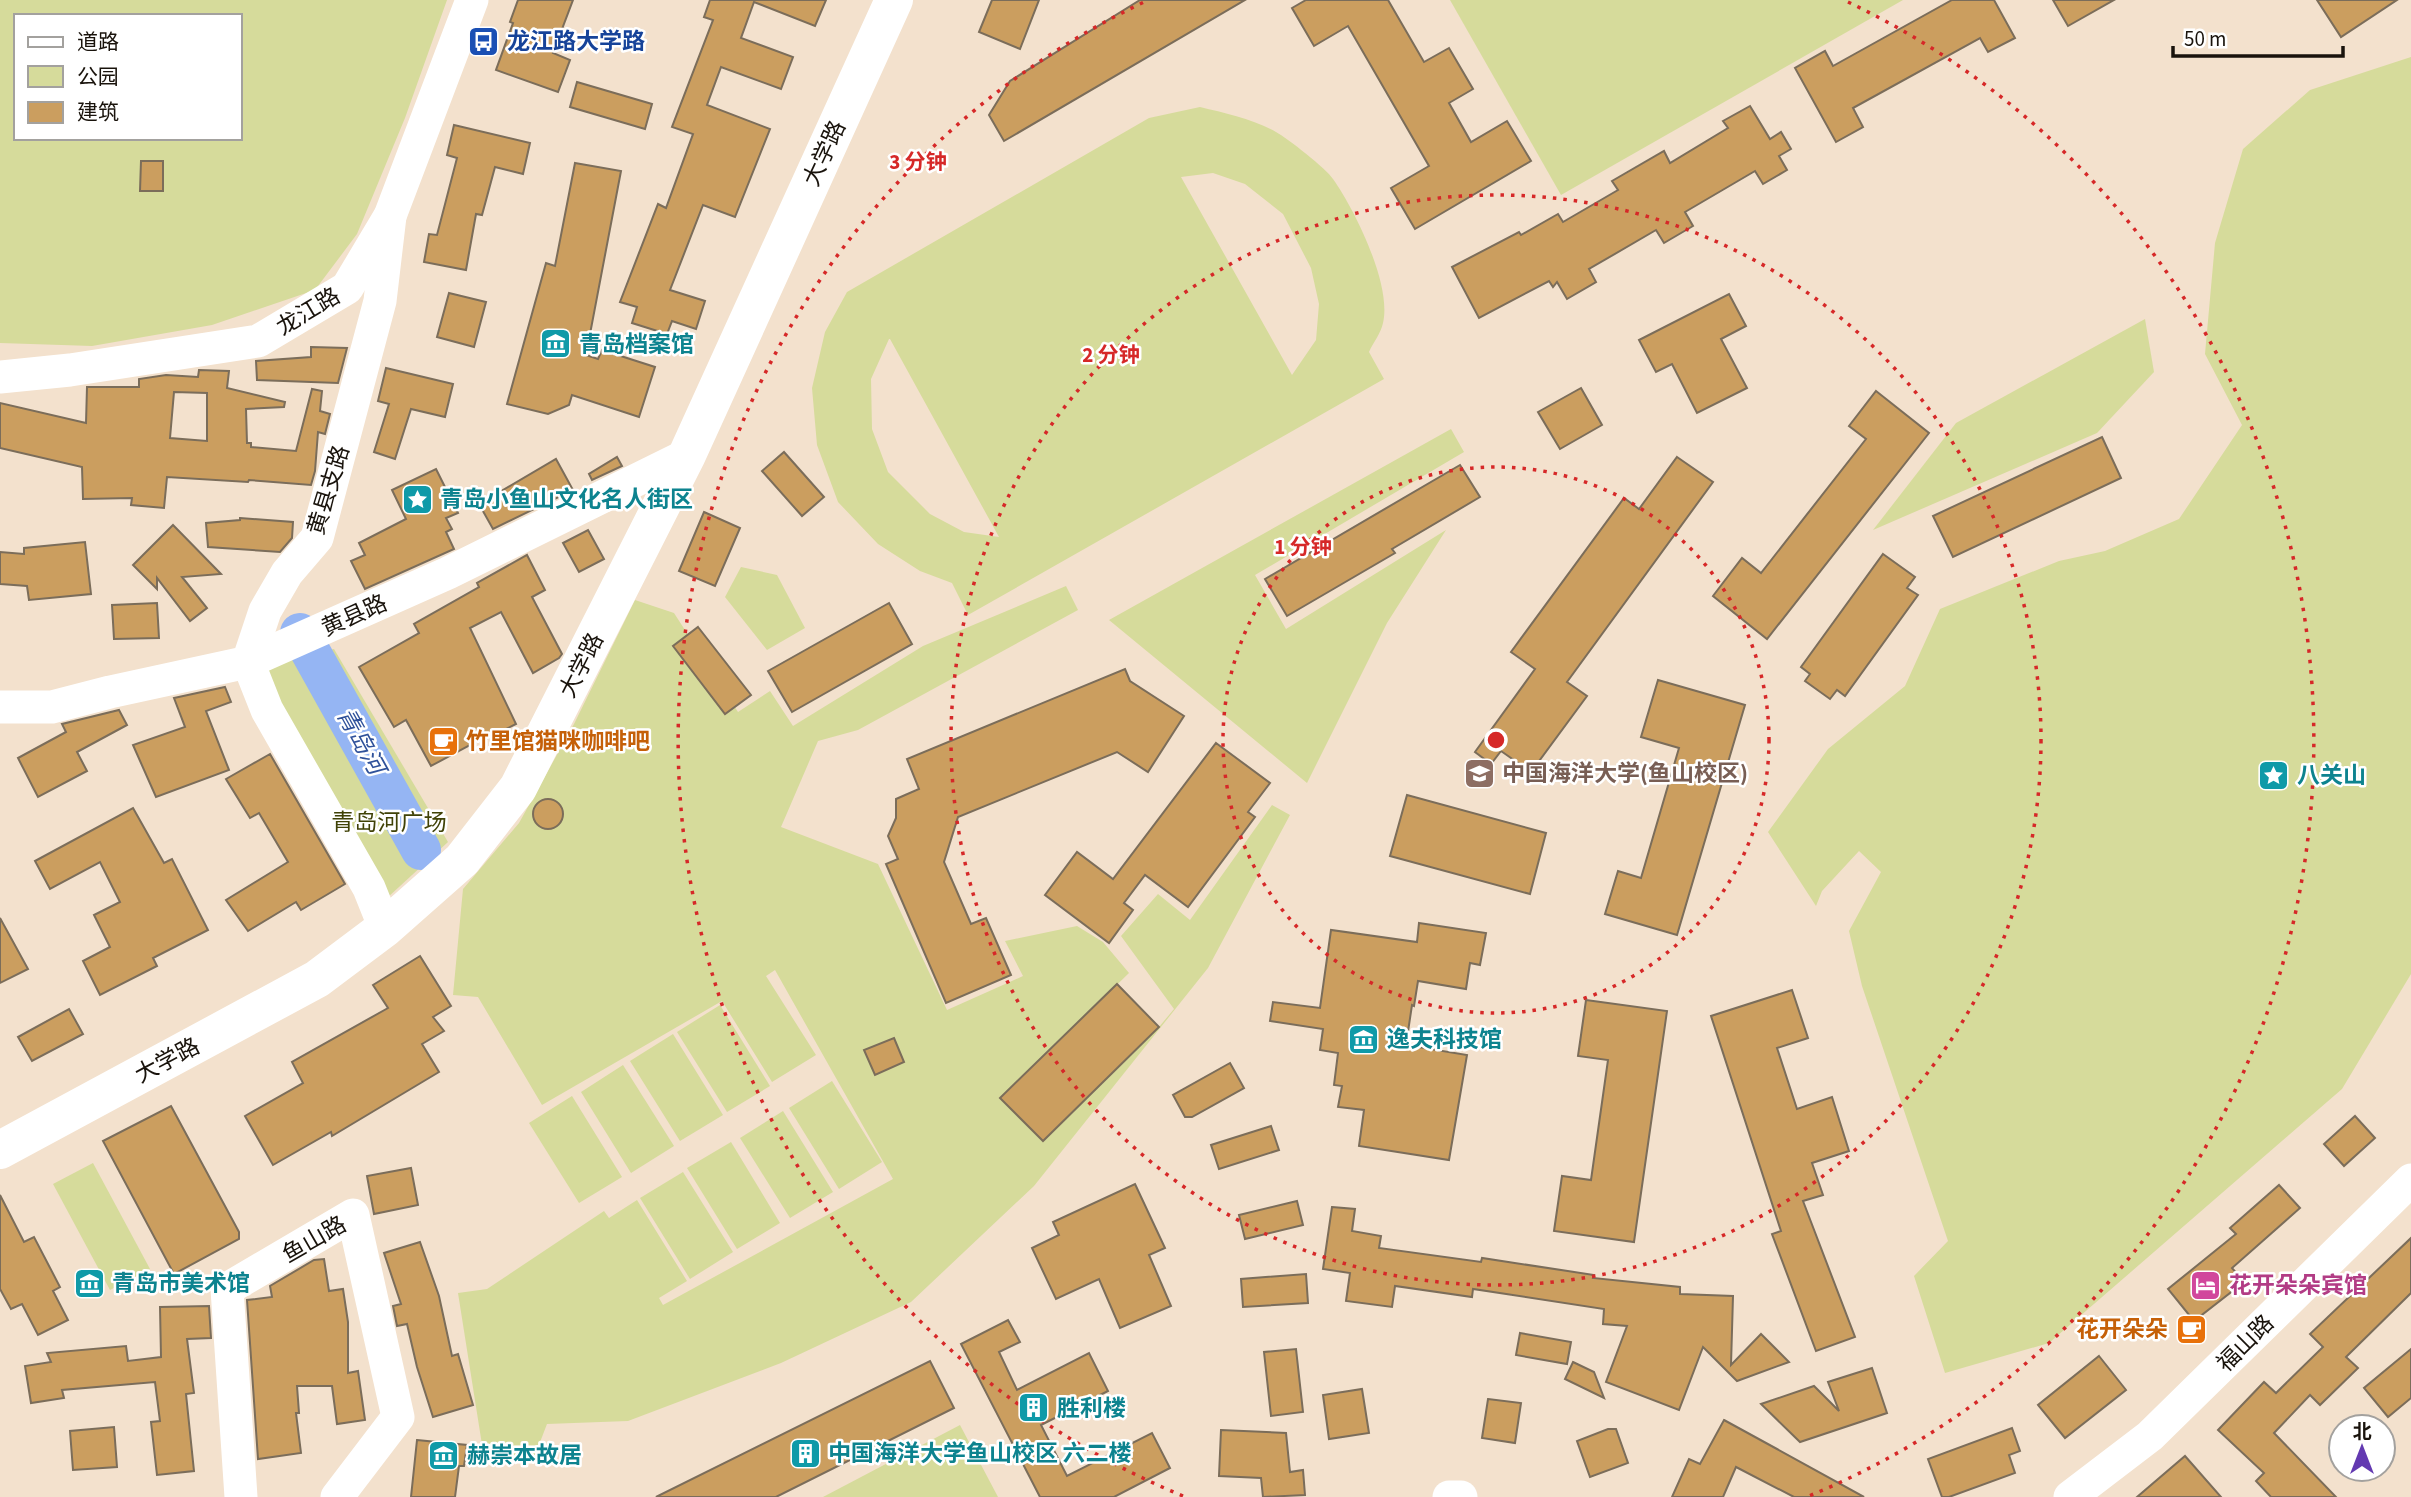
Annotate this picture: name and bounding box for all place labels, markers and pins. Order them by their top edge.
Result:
bus stop icon: 龙江路大学路 [467,24,501,58]
place label: 龙江路大学路 [507,25,645,58]
museum icon: 青岛档案馆 [539,327,573,361]
place label: 青岛档案馆 [579,328,694,361]
place icon: 青岛小鱼山文化名人街区 [400,482,434,516]
place label: 青岛小鱼山文化名人街区 [440,483,693,516]
cafe icon: 竹里馆猫咪咖啡吧 [426,724,460,758]
place label: 竹里馆猫咪咖啡吧 [466,725,650,758]
centre of rings [1484,728,1508,752]
school or university icon: 中国海洋大学(鱼山校区) [1462,756,1496,790]
place label: 中国海洋大学(鱼山校区) [1502,757,1748,790]
place icon: 八关山 [2257,758,2291,792]
place label: 八关山 [2297,759,2366,792]
museum icon: 逸夫科技馆 [1347,1022,1381,1056]
place label: 逸夫科技馆 [1387,1023,1502,1056]
museum icon: 青岛市美术馆 [72,1266,106,1300]
place label: 青岛市美术馆 [112,1267,250,1300]
hotel icon: 花开朵朵宾馆 [2189,1268,2223,1302]
place label: 花开朵朵宾馆 [2229,1269,2367,1302]
cafe icon: 花开朵朵 [2174,1312,2208,1346]
place label: 花开朵朵 [2076,1313,2168,1346]
building icon: 胜利楼 [1017,1391,1051,1425]
place label: 胜利楼 [1057,1392,1126,1425]
building icon: 中国海洋大学鱼山校区 六二楼 [788,1436,822,1470]
place label: 中国海洋大学鱼山校区 六二楼 [828,1437,1132,1470]
museum icon: 赫崇本故居 [427,1438,461,1472]
place label: 赫崇本故居 [467,1439,582,1472]

